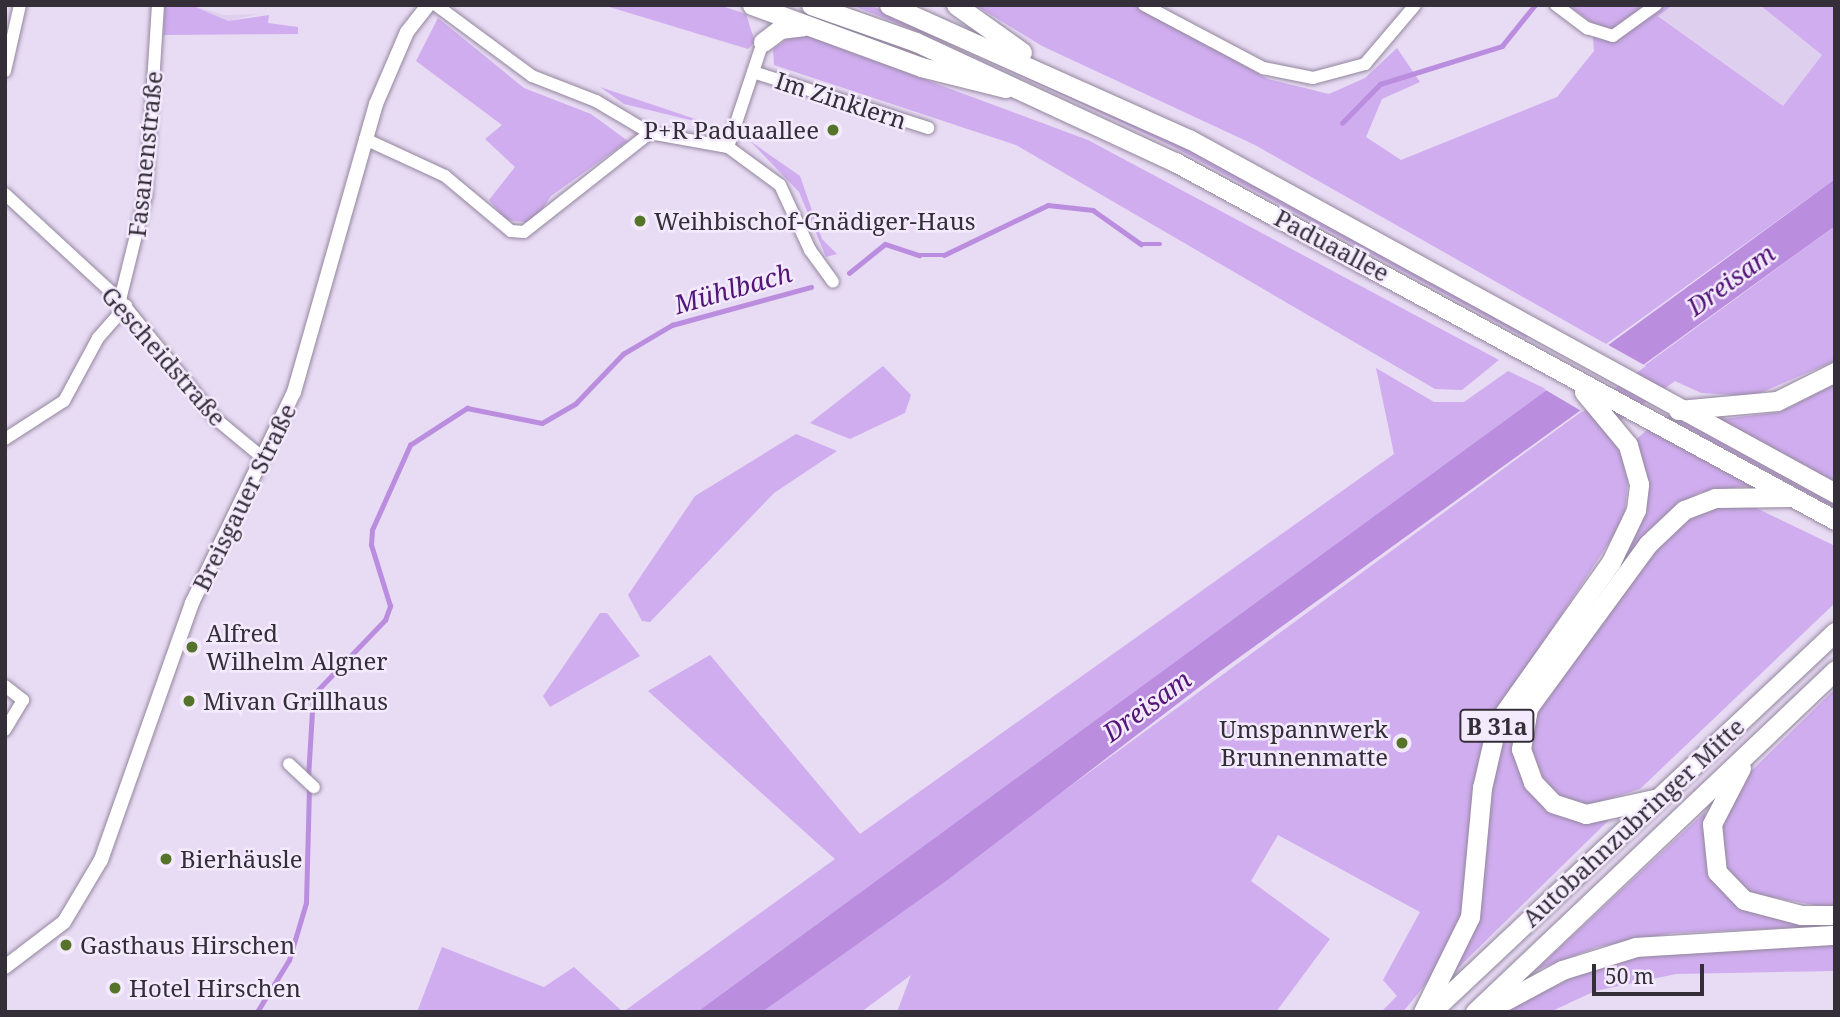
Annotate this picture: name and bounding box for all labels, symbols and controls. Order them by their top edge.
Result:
street label: Im Zinklern [772,65,910,135]
street label: Fasanenstraße [122,70,168,238]
place label: P+R Paduaallee [644,116,819,144]
marker: P+R Paduaallee [825,122,841,138]
street label: Paduaallee [1270,203,1394,287]
place label: Weihbischof-Gnädiger-Haus [654,207,976,235]
marker: Weihbischof-Gnädiger-Haus [632,213,648,229]
water label: Dreisam [1681,238,1781,322]
water label: Mühlbach [670,257,796,321]
street label: Gescheidstraße [96,280,232,432]
street label: Breisgauer Straße [186,399,302,595]
place label: Alfred Wilhelm Algner [206,619,388,675]
marker: Alfred Wilhelm Algner [184,639,200,655]
water label: Dreisam [1097,664,1197,748]
place label: Mivan Grillhaus [203,687,388,715]
marker: Mivan Grillhaus [181,693,197,709]
road number: B 31a [1458,706,1536,746]
street label: Autobahnzubringer Mitte [1516,712,1750,932]
place label: Umspannwerk Brunnenmatte [1219,715,1388,771]
marker: Umspannwerk Brunnenmatte [1394,735,1410,751]
place label: Bierhäusle [180,845,303,873]
marker: Bierhäusle [158,851,174,867]
place label: Gasthaus Hirschen [80,931,295,959]
marker: Gasthaus Hirschen [58,937,74,953]
scale bar [1595,950,1707,994]
text: 50 m [1605,962,1654,990]
place label: Hotel Hirschen [129,974,301,1002]
marker: Hotel Hirschen [107,980,123,996]

